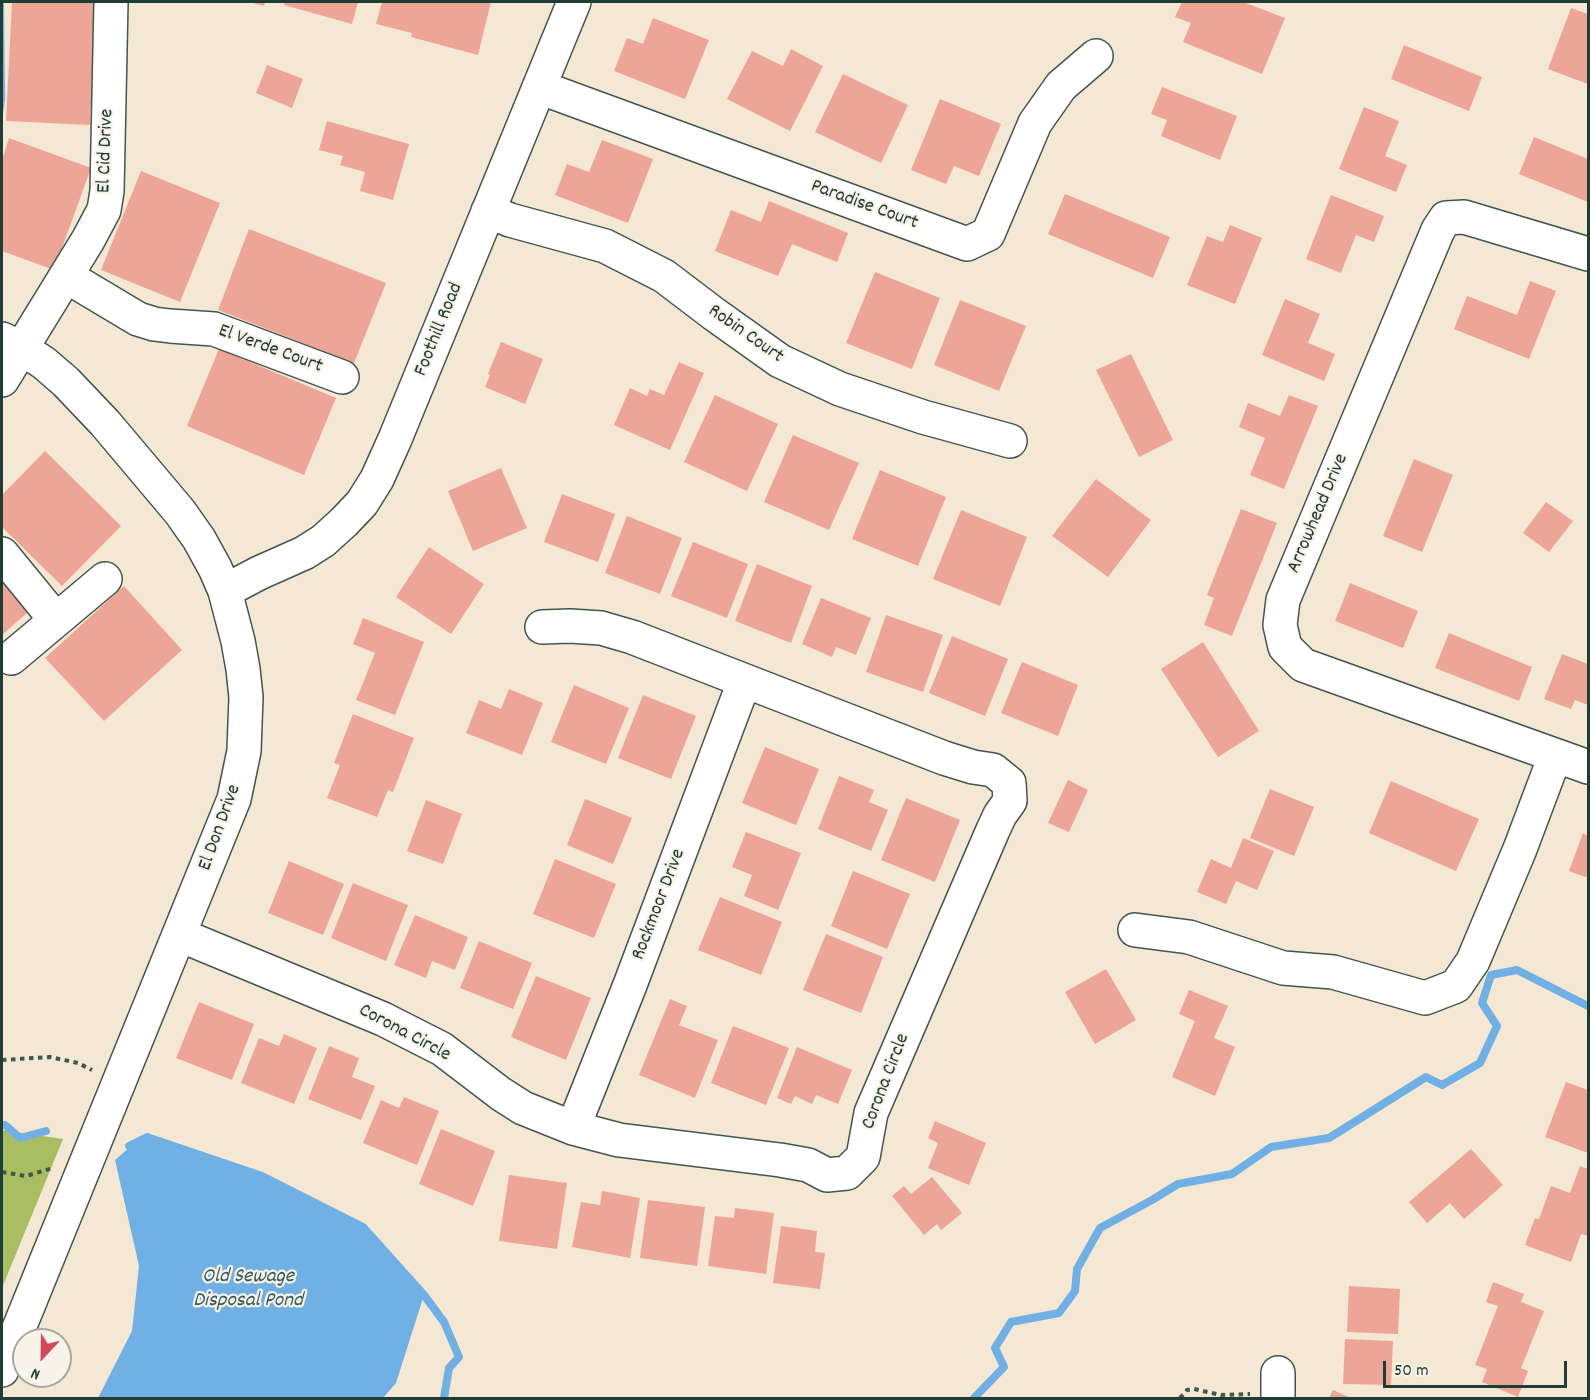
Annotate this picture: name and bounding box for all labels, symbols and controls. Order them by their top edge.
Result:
street label: El Cid Drive [94,108,120,194]
street label: Paradise Court [807,176,921,236]
street label: Foothill Road [410,280,470,380]
street label: Robin Court [702,300,788,370]
street label: El Verde Court [215,320,325,380]
street label: Arrowhead Drive [1283,451,1355,577]
street label: El Don Drive [194,782,248,874]
street label: Rockmoor Drive [628,846,692,964]
street label: Corona Circle [354,1000,454,1068]
street label: Corona Circle [858,1031,916,1133]
water label: Old Sewage Disposal Pond [193,1265,303,1315]
north arrow [12,1328,72,1388]
scale bar [1386,1349,1570,1387]
text: 50 m [1394,1359,1429,1384]
text: N [28,1361,44,1385]

